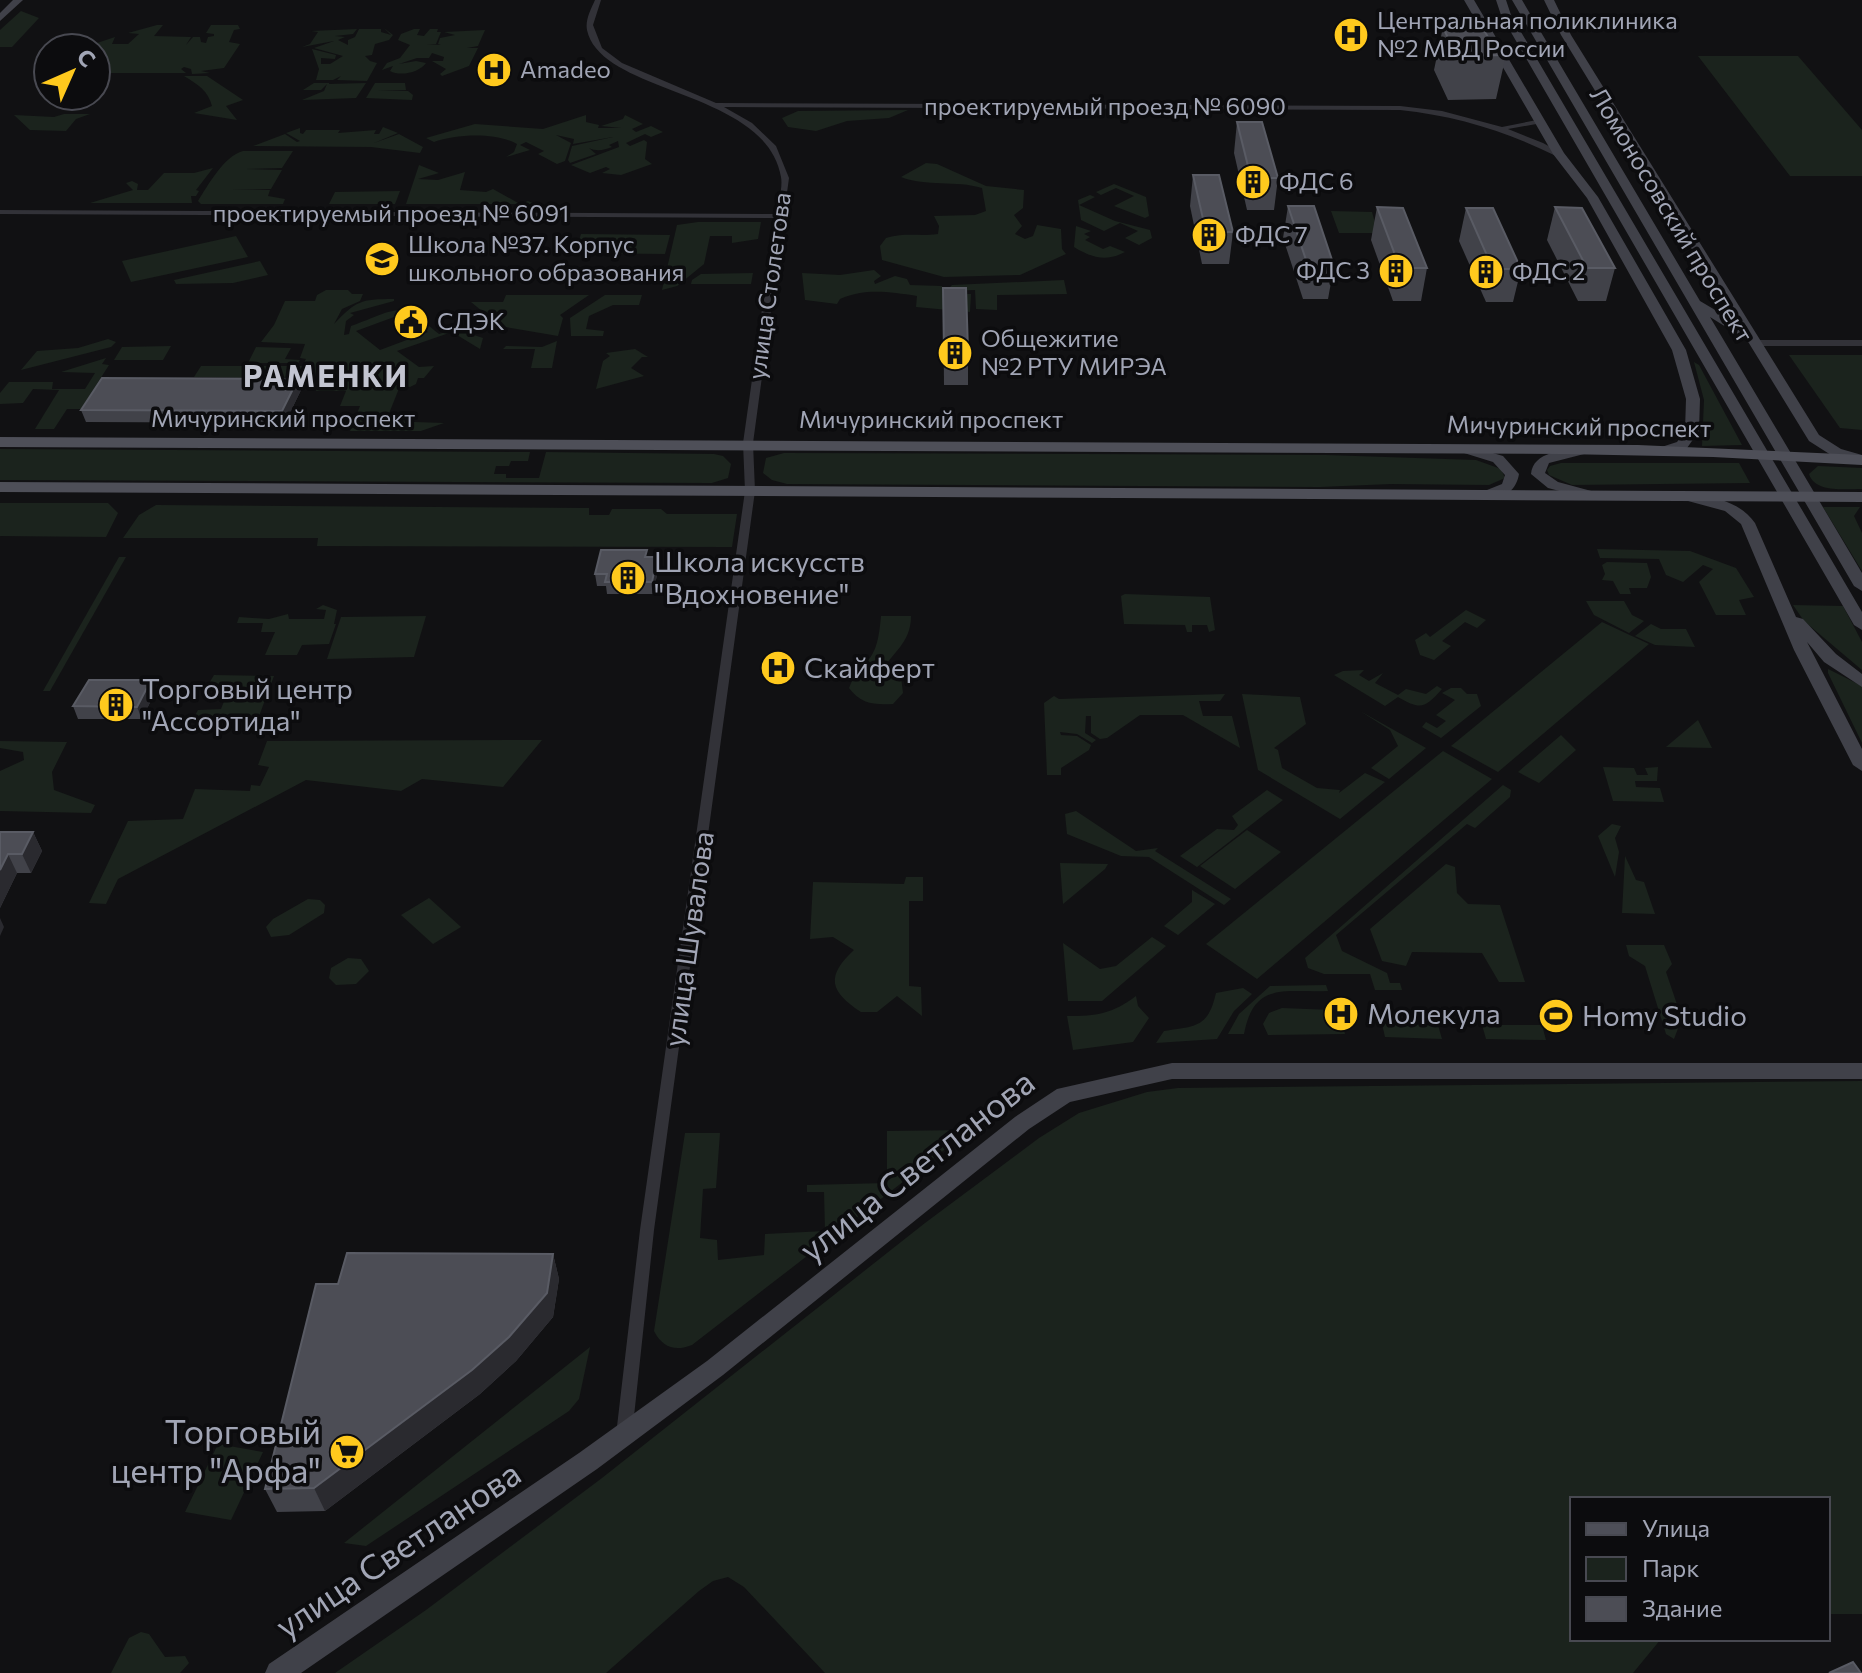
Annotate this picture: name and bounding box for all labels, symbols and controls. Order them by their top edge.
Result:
place label: Центральная поликлиника №2 МВД России [1377,5,1678,62]
hospital icon: Центральная поликлиника №2 МВД России [1332,16,1370,54]
north arrow [32,32,112,112]
text: С [72,43,101,72]
hospital icon: Amadeo [475,51,513,89]
place label: Amadeo [520,54,611,83]
street label: Ломоносовский проспект [1585,82,1760,347]
street label: проектируемый проезд № 6090 [924,91,1286,120]
building icon: ФДС 6 [1234,163,1272,201]
place label: ФДС 6 [1279,166,1354,195]
street label: улица Столетова [741,190,796,381]
street label: проектируемый проезд № 6091 [213,198,569,227]
building icon: ФДС 7 [1190,216,1228,254]
place label: ФДС 7 [1235,219,1308,248]
place label: Школа №37. Корпус школьного образования [408,229,684,286]
school or university icon: Школа №37. Корпус школьного образования [363,240,401,278]
building icon: ФДС 3 [1377,252,1415,290]
building icon: ФДС 2 [1467,253,1505,291]
place label: ФДС 3 [1296,255,1370,284]
place label: ФДС 2 [1512,256,1585,285]
public building icon: СДЭК [392,303,430,341]
place label: СДЭК [437,306,505,335]
place label: Общежитие №2 РТУ МИРЭА [981,323,1167,380]
building icon: Общежитие №2 РТУ МИРЭА [936,334,974,372]
district label: РАМЕНКИ [243,356,409,393]
street label: Мичуринский проспект [151,403,415,432]
street label: Мичуринский проспект [799,404,1063,433]
street label: Мичуринский проспект [1447,409,1712,442]
place label: Школа искусств "Вдохновение" [654,544,865,610]
building icon: Школа искусств "Вдохновение" [609,559,647,597]
hospital icon: Скайферт [759,649,797,687]
place label: Скайферт [804,650,935,684]
place label: Торговый центр "Ассортида" [142,671,353,737]
building icon: Торговый центр "Ассортида" [97,686,135,724]
street label: улица Шувалова [656,829,720,1049]
hospital icon: Молекула [1322,995,1360,1033]
place label: Молекула [1367,996,1500,1030]
sports icon: Homy Studio [1537,997,1575,1035]
place label: Homy Studio [1582,998,1747,1032]
street label: улица Светланова [790,1060,1042,1269]
place label: Торговый центр "Арфа" [110,1409,321,1490]
supermarket icon: Торговый центр "Арфа" [328,1433,366,1471]
street label: улица Светланова [266,1451,527,1646]
legend [1570,1497,1830,1641]
text: Улица [1642,1513,1710,1542]
text: Парк [1642,1553,1699,1582]
text: Здание [1642,1593,1722,1622]

